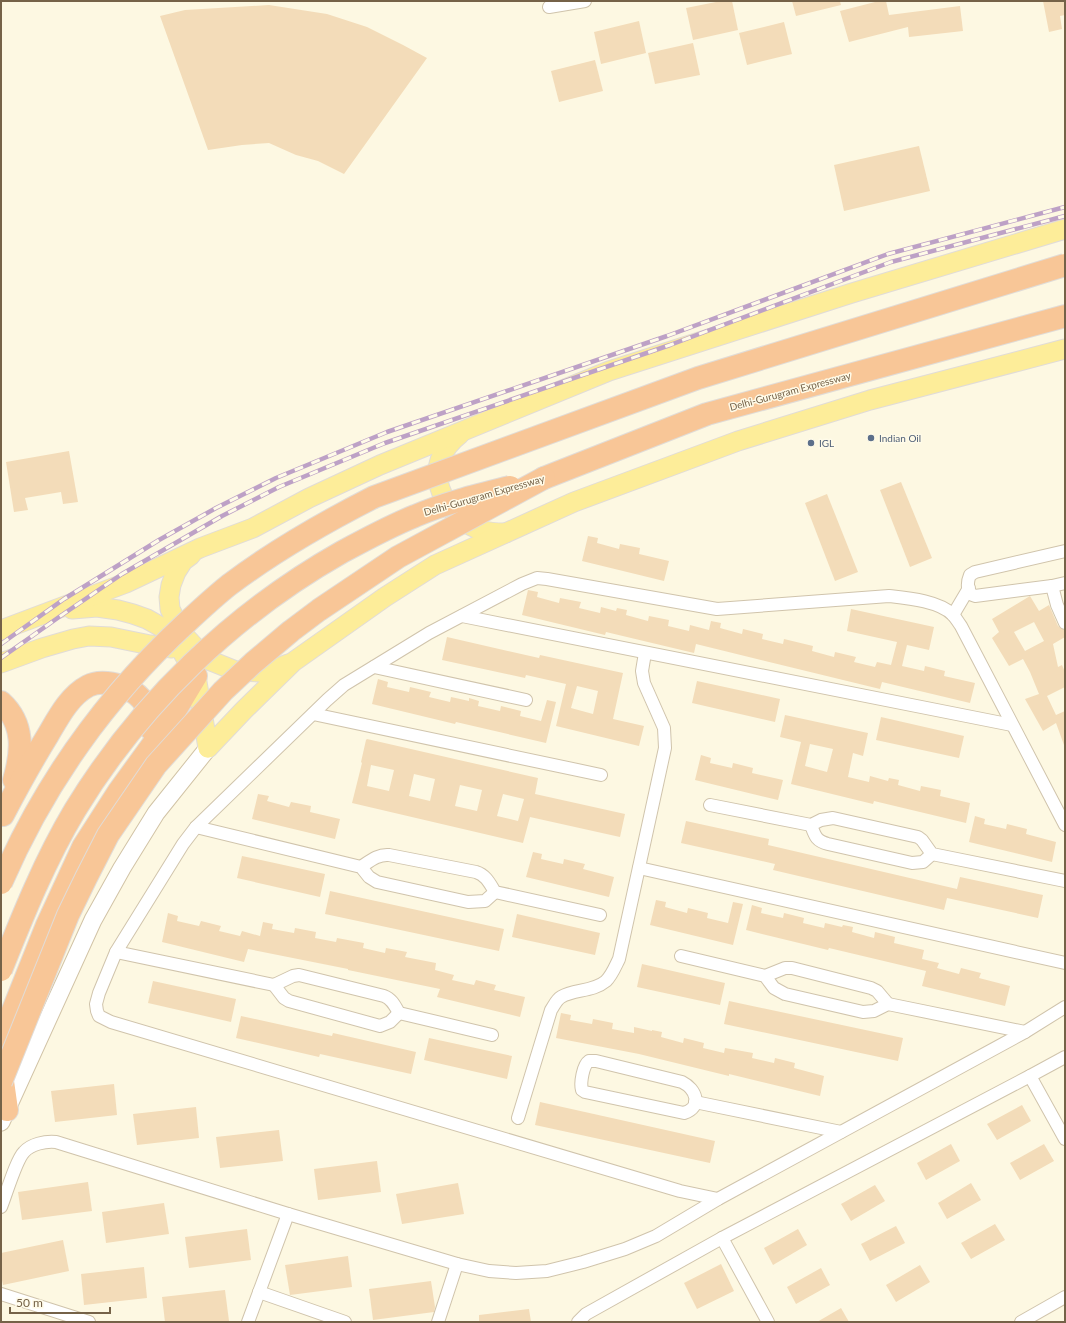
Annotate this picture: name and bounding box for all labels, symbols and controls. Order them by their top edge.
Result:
street label: Delhi-Gurugram Expressway [728,369,853,413]
place label: Indian Oil [879,432,921,444]
marker: Indian Oil [866,433,876,443]
place label: IGL [819,437,834,449]
marker: IGL [806,438,816,448]
street label: Delhi-Gurugram Expressway [422,472,547,518]
scale bar [10,1289,110,1315]
text: 50 m [16,1295,43,1310]

